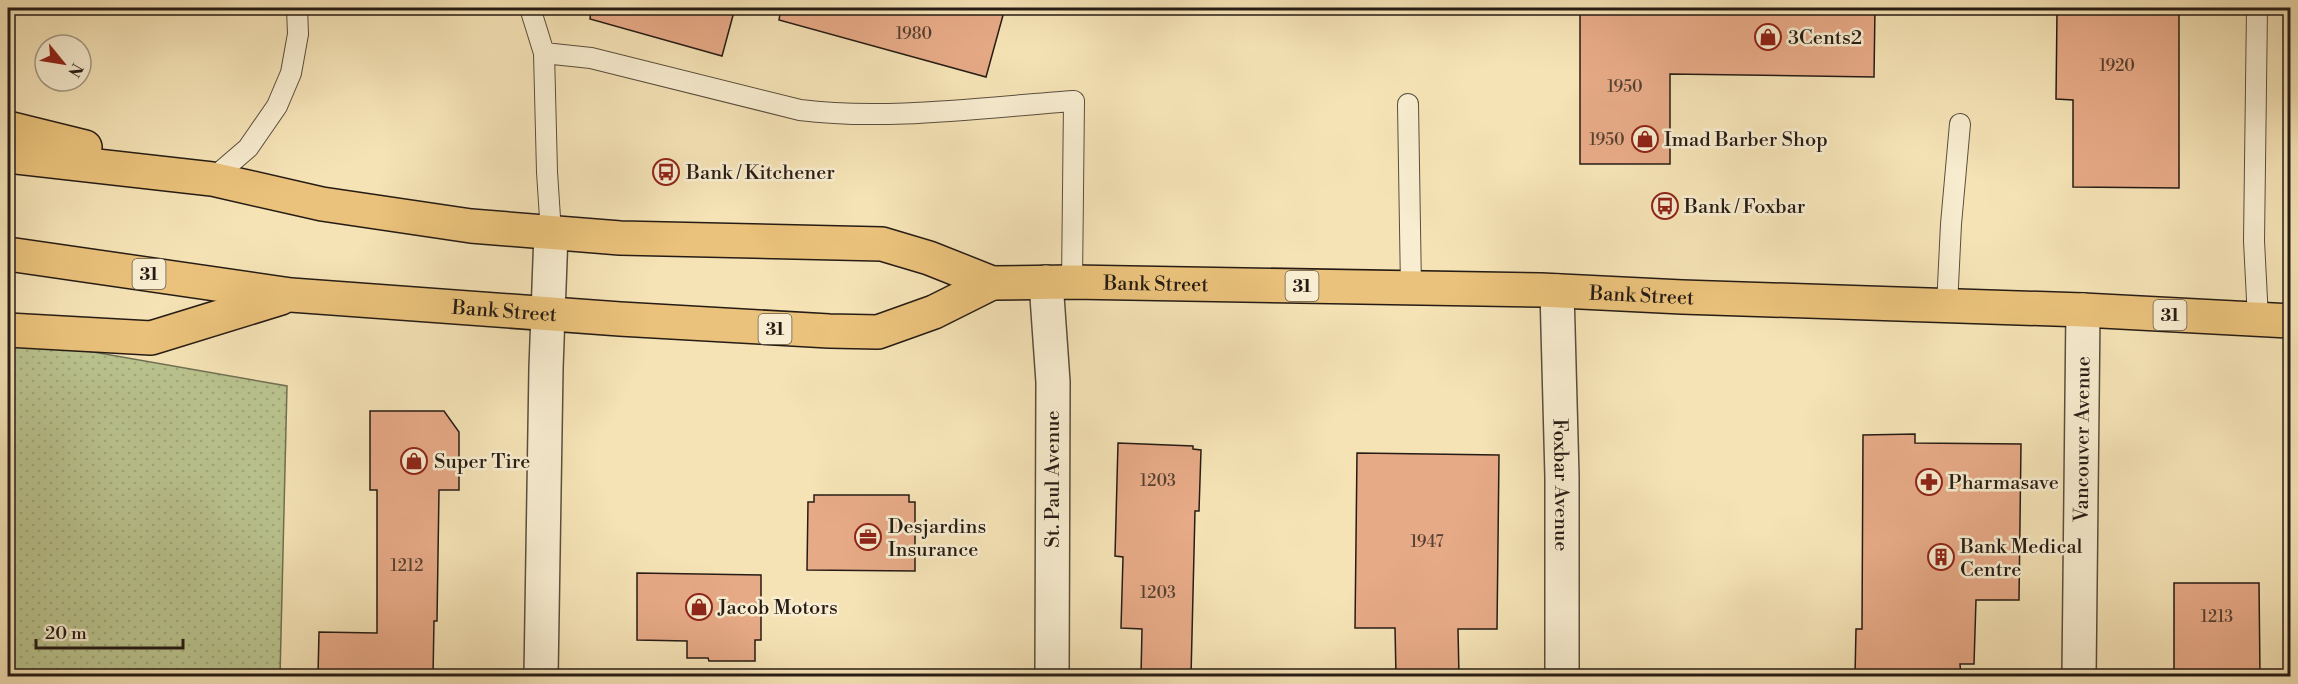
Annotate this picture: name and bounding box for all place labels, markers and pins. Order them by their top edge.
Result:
shop icon: 3Cents2 [1753,22,1783,52]
place label: 3Cents2 [1788,26,1862,51]
shop icon: Imad Barber Shop [1630,124,1660,154]
place label: Imad Barber Shop [1664,128,1828,153]
bus stop icon: Bank / Kitchener [651,157,681,187]
place label: Bank / Kitchener [685,161,835,186]
bus stop icon: Bank / Foxbar [1650,191,1680,221]
place label: Bank / Foxbar [1683,195,1806,220]
shop icon: Super Tire [399,446,429,476]
place label: Super Tire [434,450,530,475]
pharmacy icon: Pharmasave [1914,467,1944,497]
place label: Pharmasave [1948,471,2059,496]
place label: Desjardins Insurance [888,515,986,563]
office icon: Desjardins Insurance [853,522,883,552]
place label: Bank Medical Centre [1959,535,2083,583]
building icon: Bank Medical Centre [1926,542,1956,572]
shop icon: Jacob Motors [684,592,714,622]
place label: Jacob Motors [717,596,838,621]

